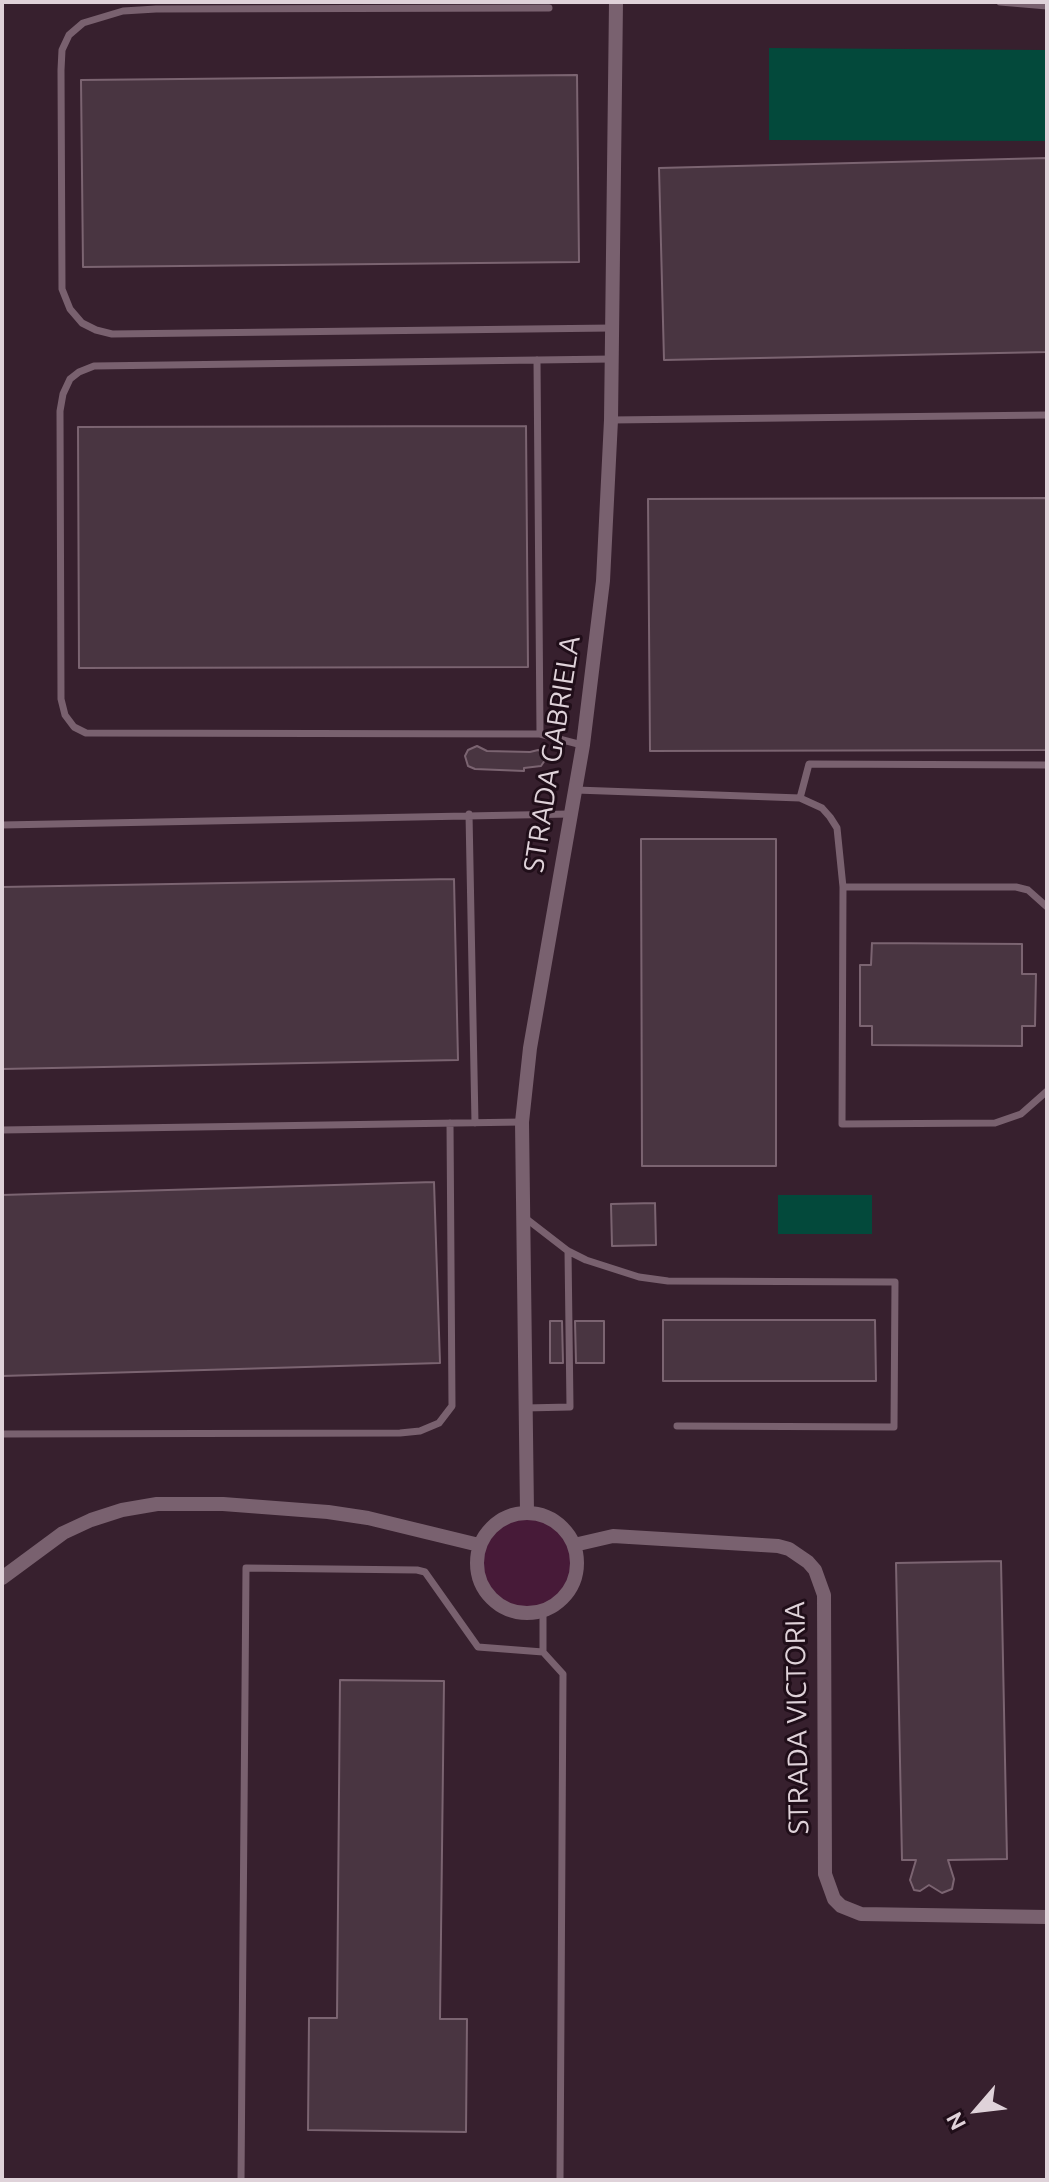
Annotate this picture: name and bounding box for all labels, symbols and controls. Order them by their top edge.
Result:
street label: STRADA GABRIELA [517,633,587,875]
street label: STRADA VICTORIA [778,1601,816,1835]
north arrow [937,2070,1017,2150]
text: N [940,2108,970,2135]

